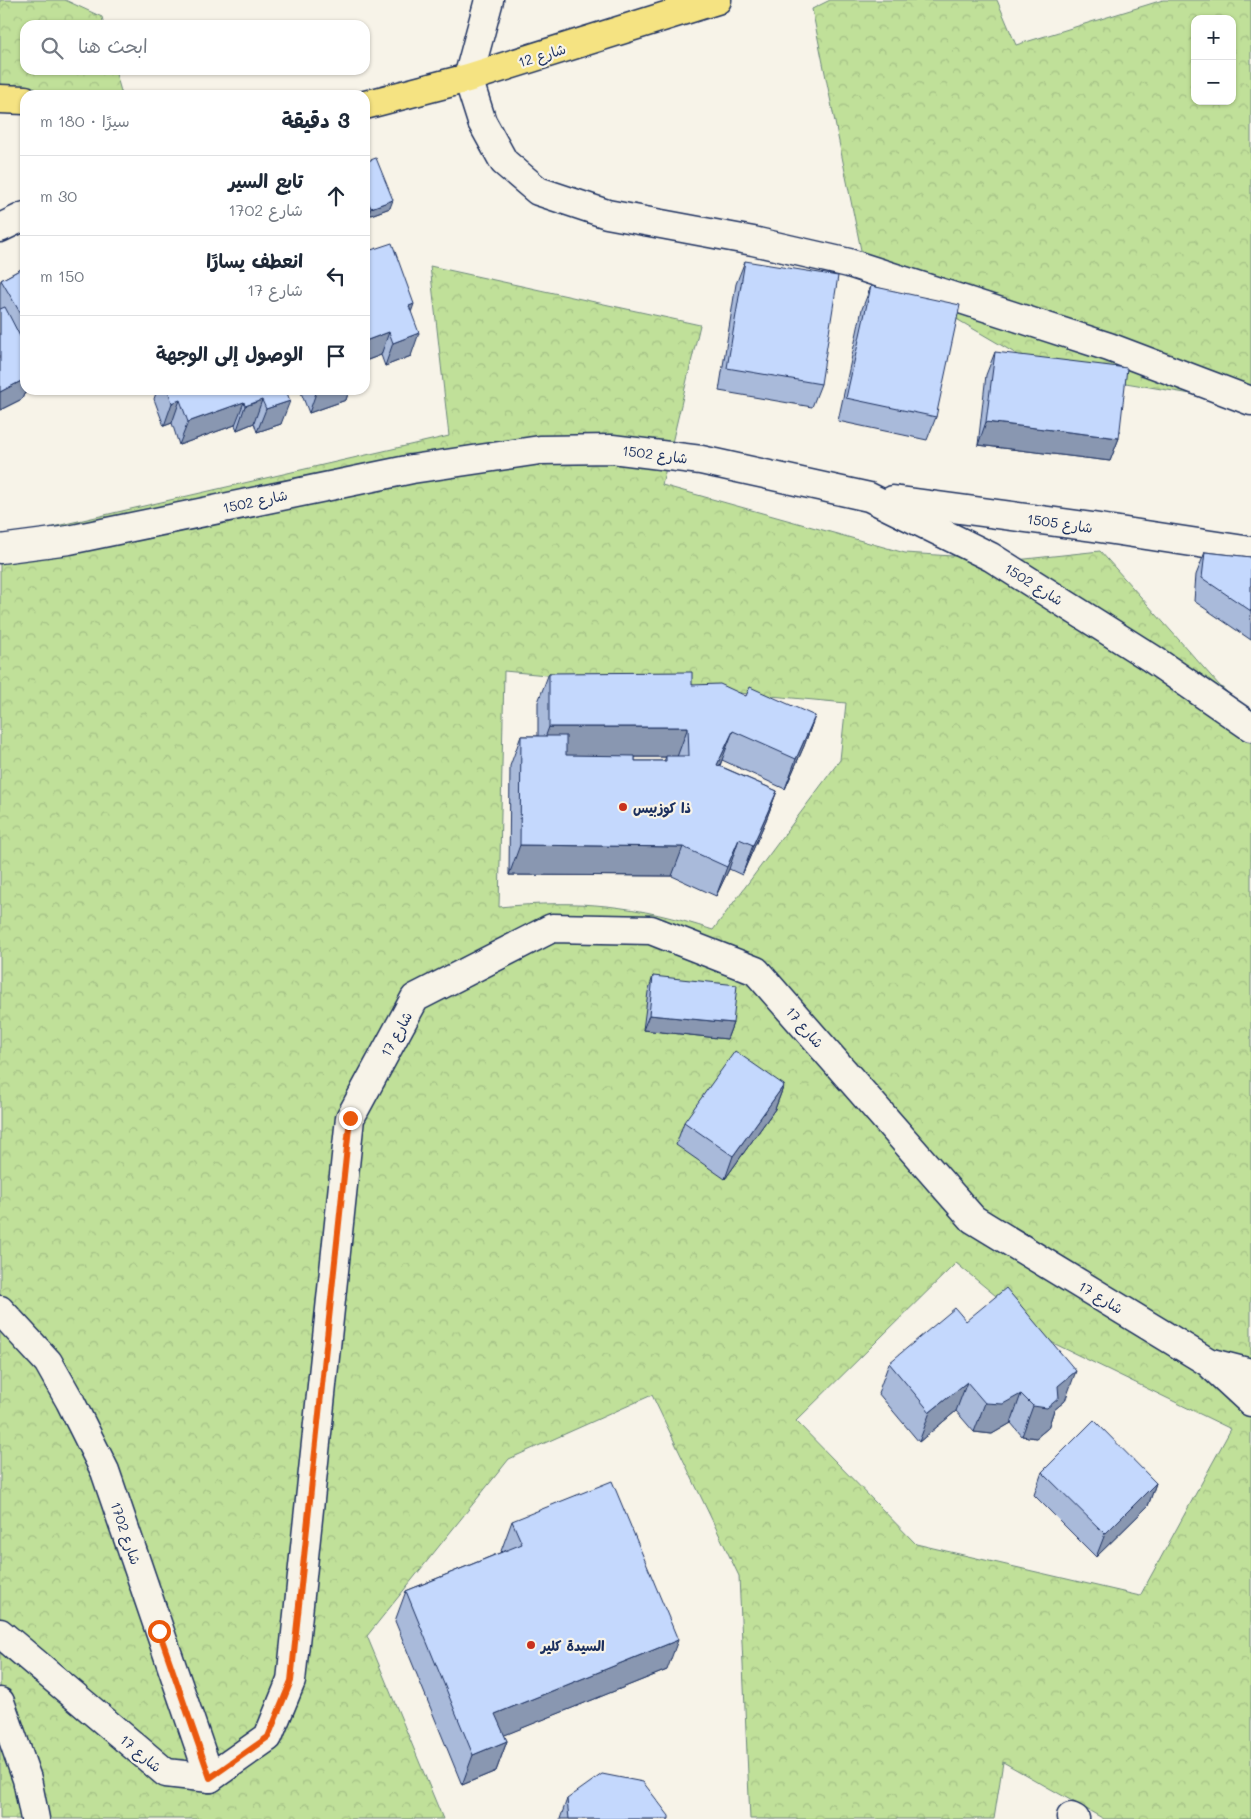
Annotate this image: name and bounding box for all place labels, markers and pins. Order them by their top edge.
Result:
place label: ذا كوزبيس [633,798,691,818]
marker: ذا كوزبيس [617,801,629,813]
place label: السيدة كلير [539,1636,605,1655]
marker: السيدة كلير [525,1639,537,1651]

